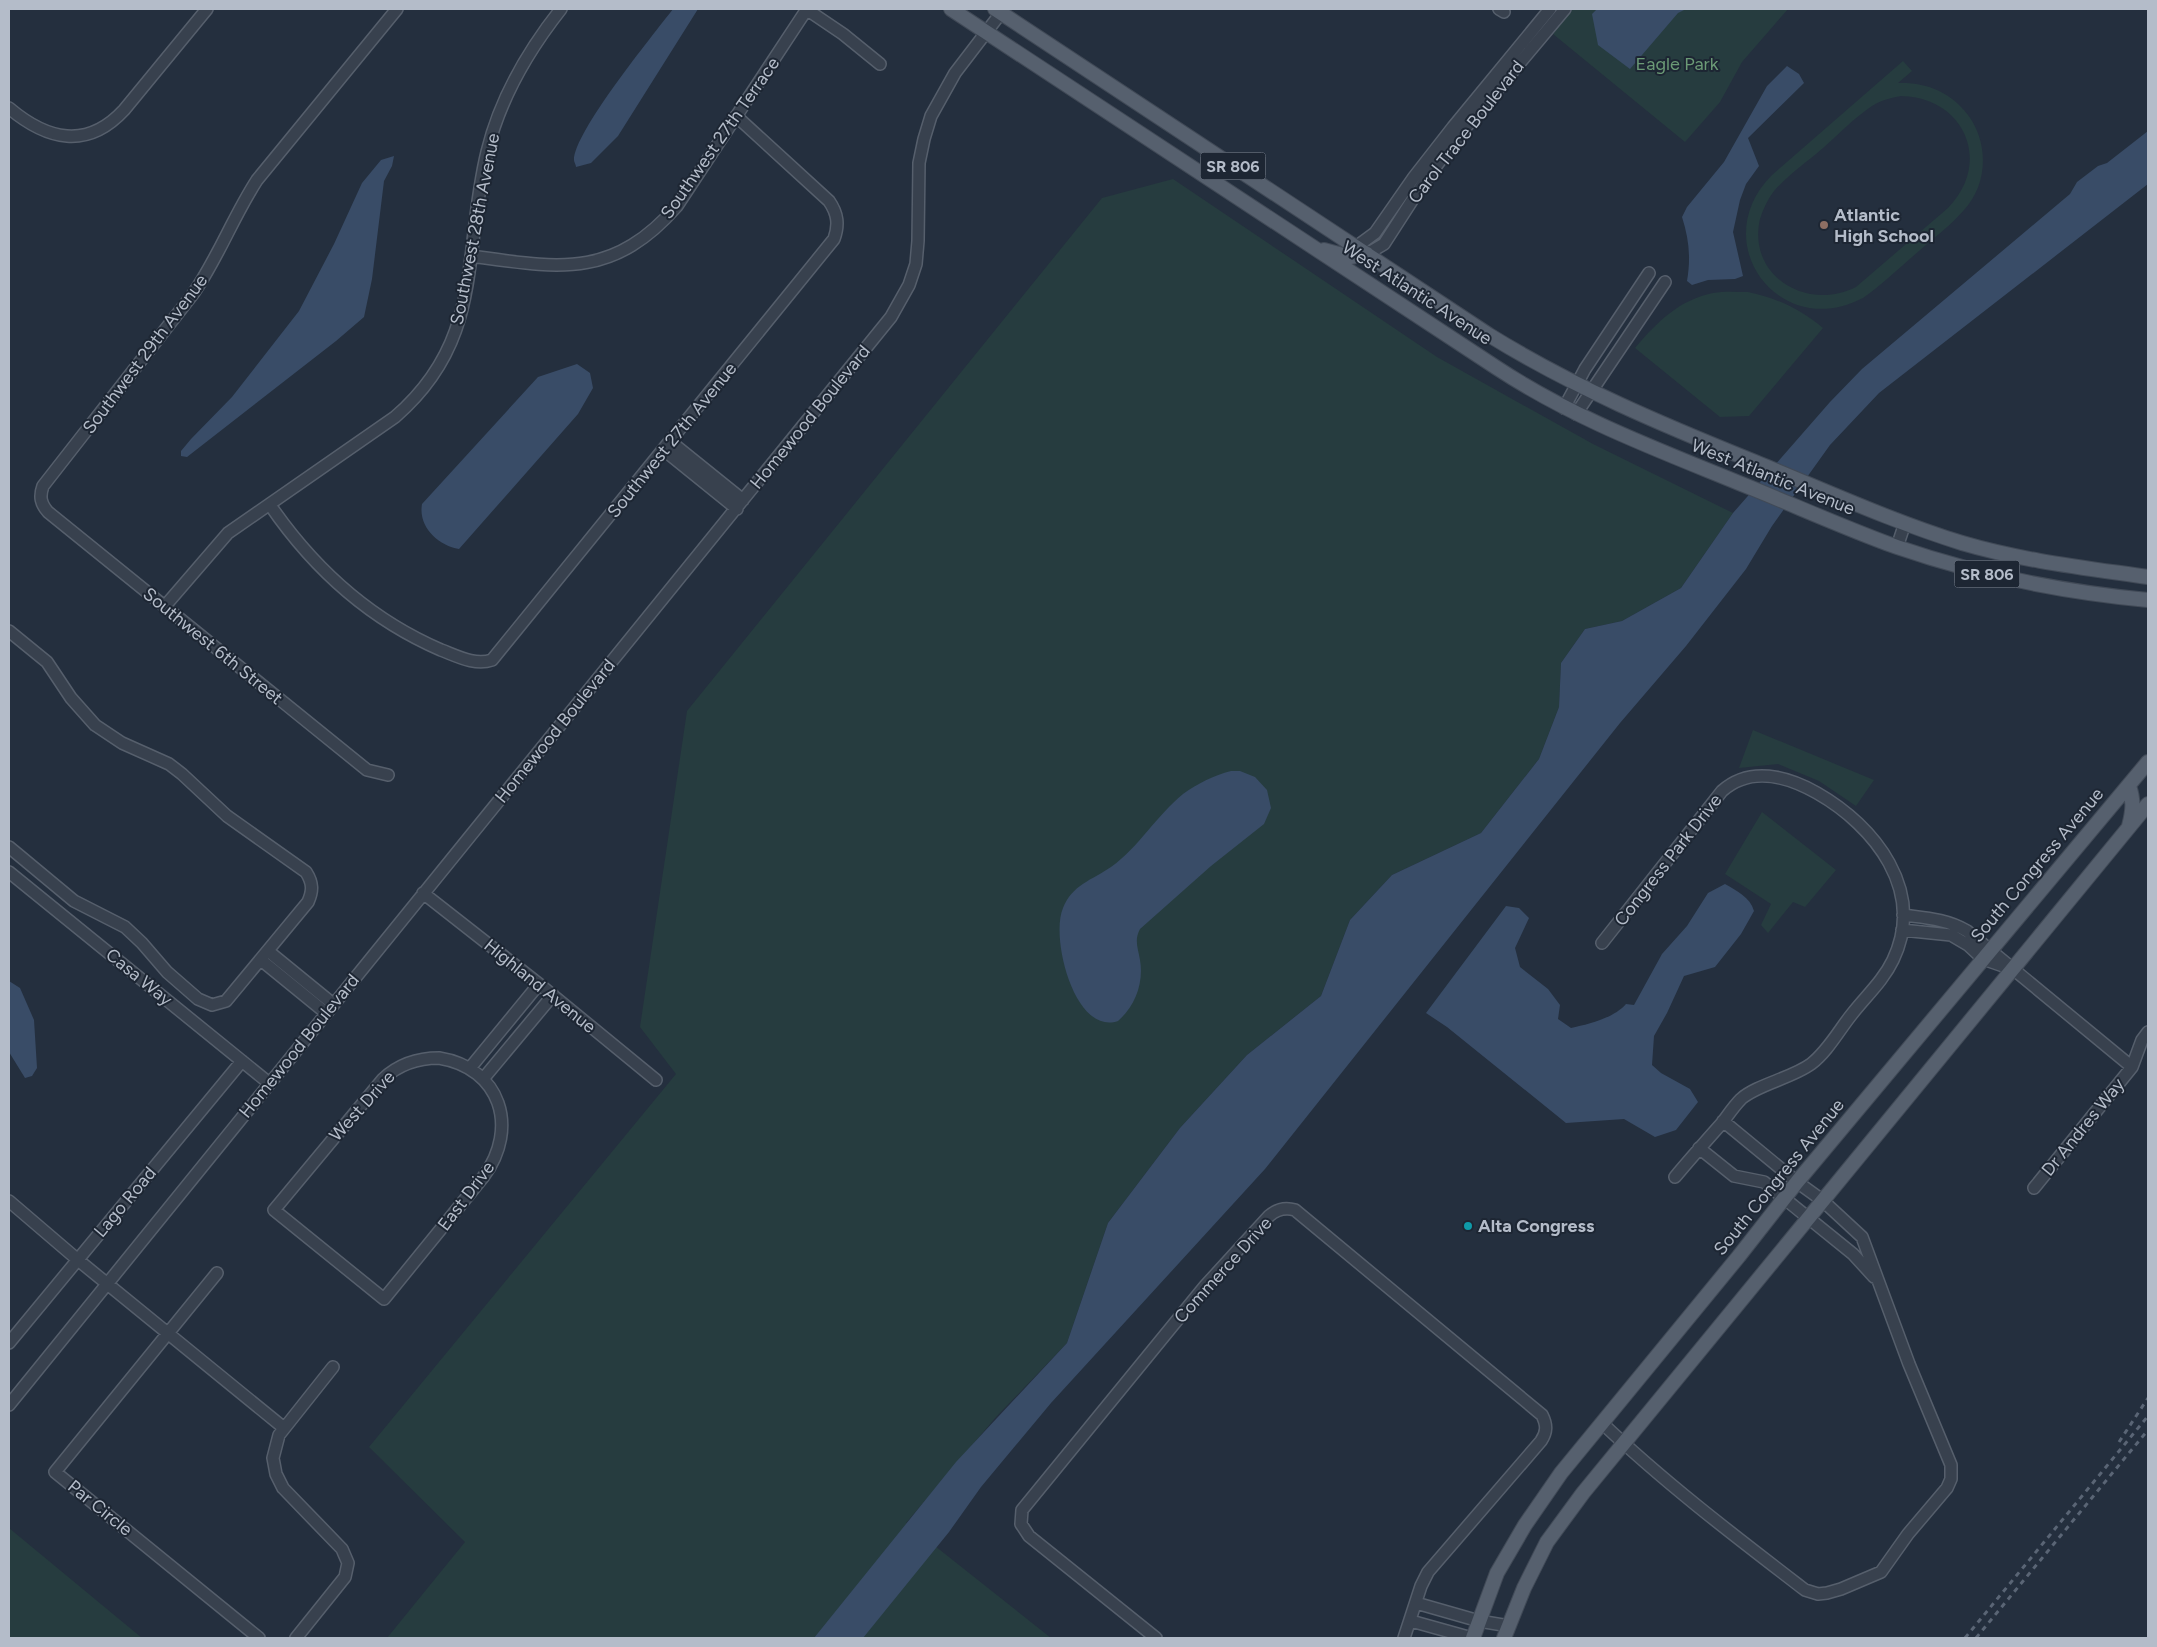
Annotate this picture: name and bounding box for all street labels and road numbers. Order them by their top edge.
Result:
street label: Southwest 27th Terrace [656,53,784,223]
street label: Carol Trace Boulevard [1403,56,1529,208]
street label: Southwest 28th Avenue [446,131,504,327]
road number: SR 806 [1200,153,1266,180]
street label: West Atlantic Avenue [1338,236,1496,350]
street label: Southwest 29th Avenue [78,270,212,438]
street label: Homewood Boulevard [745,341,875,493]
street label: Southwest 27th Avenue [603,358,742,522]
street label: West Atlantic Avenue [1688,434,1858,520]
road number: SR 806 [1954,560,2020,588]
street label: Southwest 6th Street [139,583,287,709]
street label: Homewood Boulevard [490,655,620,807]
street label: South Congress Avenue [1966,783,2108,947]
street label: Congress Park Drive [1610,789,1726,930]
street label: Highland Avenue [480,934,600,1038]
street label: Casa Way [101,944,177,1011]
street label: Homewood Boulevard [234,970,364,1122]
street label: West Drive [325,1066,400,1146]
street label: Dr Andres Way [2037,1073,2129,1180]
street label: South Congress Avenue [1709,1094,1849,1260]
street label: East Drive [433,1157,499,1235]
street label: Lago Road [89,1162,161,1242]
street label: Commerce Drive [1169,1212,1277,1328]
street label: Par Circle [63,1475,137,1541]

